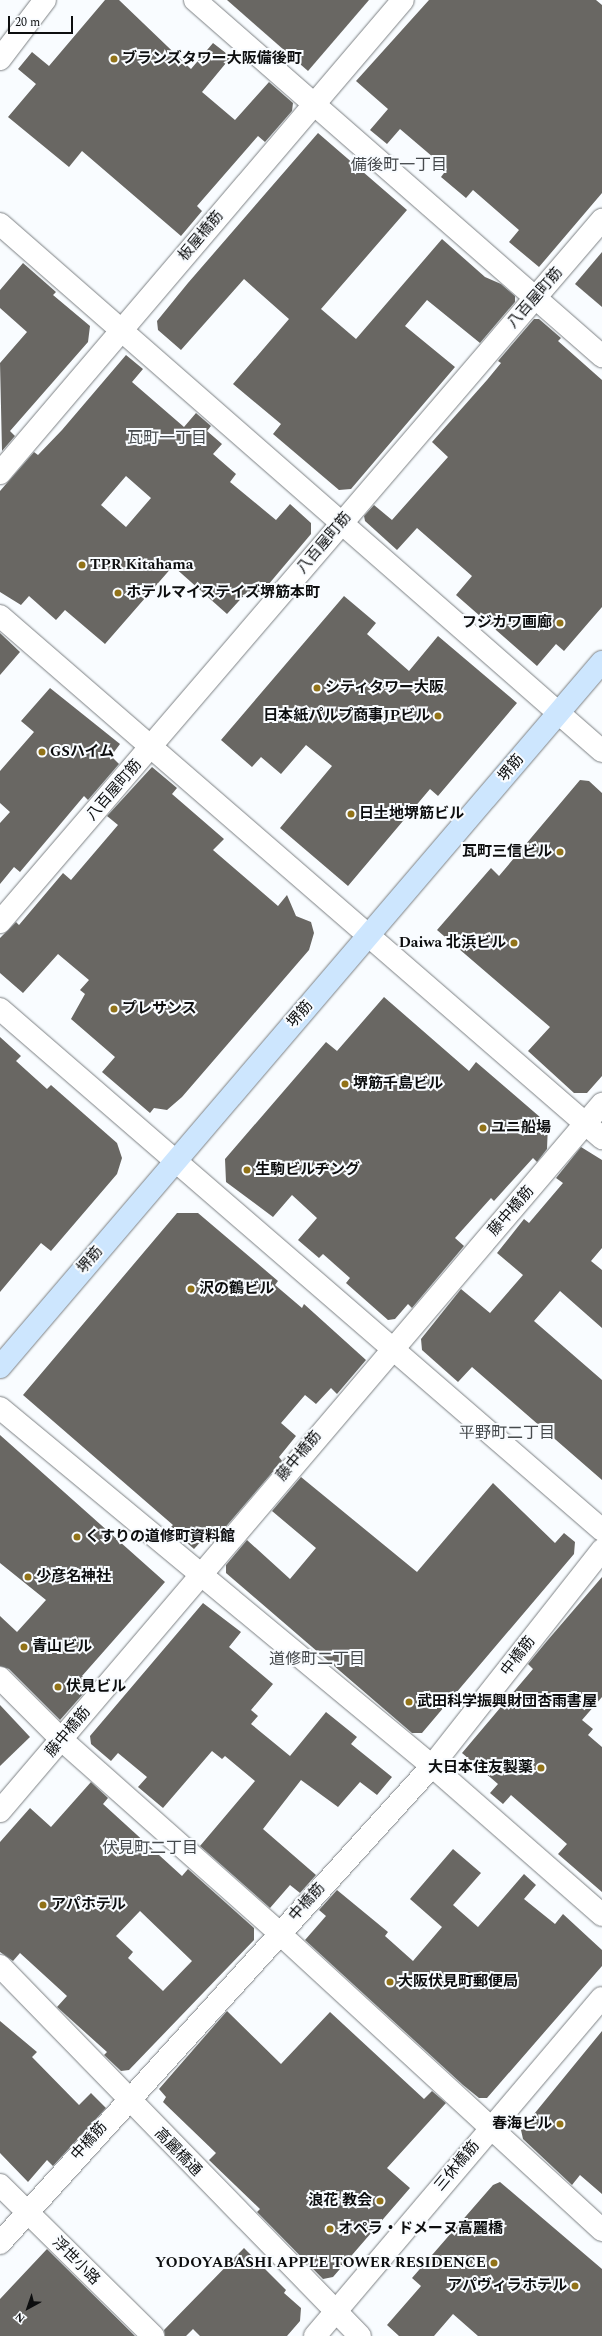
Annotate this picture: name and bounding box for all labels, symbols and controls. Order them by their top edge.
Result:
scale bar [10,8,75,34]
text: 20 m [15,13,40,32]
place label: ブランズタワー大阪備後町 [122,50,302,68]
marker: ブランズタワー大阪備後町 [109,54,119,64]
district label: 備後町一丁目 [351,155,447,175]
street label: 板屋橋筋 [175,207,227,265]
street label: 八百屋町筋 [504,264,566,332]
district label: 瓦町一丁目 [127,428,207,448]
street label: 八百屋町筋 [293,508,355,578]
place label: TPR Kitahama [90,556,194,574]
marker: TPR Kitahama [77,560,87,570]
place label: ホテルマイステイズ堺筋本町 [126,584,321,602]
marker: ホテルマイステイズ堺筋本町 [113,588,123,598]
place label: フジカワ画廊 [462,614,552,632]
marker: フジカワ画廊 [555,618,565,628]
place label: シティタワー大阪 [325,679,445,697]
marker: シティタワー大阪 [312,683,322,693]
place label: 日本紙パルプ商事JPビル [263,707,430,725]
marker: 日本紙パルプ商事JPビル [433,711,443,721]
place label: GSハイム [50,743,115,761]
marker: GSハイム [37,747,47,757]
street label: 堺筋 [494,751,528,785]
street label: 八百屋町筋 [83,756,145,824]
place label: 日土地堺筋ビル [359,805,464,823]
marker: 日土地堺筋ビル [346,809,356,819]
place label: 瓦町三信ビル [462,843,552,861]
marker: 瓦町三信ビル [555,847,565,857]
place label: Daiwa 北浜ビル [399,934,506,952]
marker: Daiwa 北浜ビル [509,938,519,948]
street label: 堺筋 [283,997,317,1031]
place label: プレサンス [122,1000,197,1018]
marker: プレサンス [109,1004,119,1014]
place label: 堺筋千島ビル [353,1075,443,1093]
marker: 堺筋千島ビル [340,1079,350,1089]
place label: ユニ船場 [491,1119,551,1137]
marker: ユニ船場 [478,1123,488,1133]
place label: 生駒ビルヂング [255,1161,360,1179]
marker: 生駒ビルヂング [242,1165,252,1175]
street label: 藤中橋筋 [485,1182,537,1240]
street label: 堺筋 [73,1243,107,1277]
place label: 沢の鶴ビル [199,1280,274,1298]
marker: 沢の鶴ビル [186,1284,196,1294]
district label: 平野町二丁目 [459,1423,555,1443]
street label: 藤中橋筋 [273,1427,325,1485]
place label: くすりの道修町資料館 [85,1528,235,1546]
marker: くすりの道修町資料館 [72,1532,82,1542]
place label: 少彦名神社 [36,1568,111,1586]
marker: 少彦名神社 [23,1572,33,1582]
street label: 中橋筋 [497,1633,539,1679]
place label: 青山ビル [32,1638,92,1656]
marker: 青山ビル [19,1642,29,1652]
district label: 道修町二丁目 [269,1649,365,1669]
place label: 伏見ビル [66,1678,126,1696]
marker: 伏見ビル [53,1682,63,1692]
place label: 武田科学振興財団杏雨書屋 [417,1693,597,1711]
marker: 武田科学振興財団杏雨書屋 [404,1697,414,1707]
street label: 藤中橋筋 [42,1703,94,1761]
place label: 大日本住友製薬 [428,1759,533,1777]
marker: 大日本住友製薬 [536,1763,546,1773]
district label: 伏見町二丁目 [102,1838,198,1858]
street label: 中橋筋 [285,1879,329,1925]
place label: アパホテル [51,1896,126,1914]
marker: アパホテル [38,1900,48,1910]
place label: 大阪伏見町郵便局 [398,1973,518,1991]
marker: 大阪伏見町郵便局 [385,1977,395,1987]
place label: 春海ビル [492,2115,552,2133]
street label: 中橋筋 [67,2118,111,2164]
marker: 春海ビル [555,2119,565,2129]
street label: 高麗橋通 [151,2124,205,2180]
street label: 三休橋筋 [431,2137,483,2195]
place label: 浪花 教会 [308,2192,372,2210]
marker: 浪花 教会 [375,2196,385,2206]
place label: オペラ・ドメーヌ高麗橋 [338,2220,503,2238]
marker: オペラ・ドメーヌ高麗橋 [325,2224,335,2234]
street label: 浮世小路 [48,2233,104,2289]
place label: YODOYABASHI APPLE TOWER RESIDENCE [155,2254,486,2272]
marker: YODOYABASHI APPLE TOWER RESIDENCE [489,2258,499,2268]
place label: アパヴィラホテル [447,2277,567,2295]
marker: アパヴィラホテル [570,2281,580,2291]
north arrow [8,2288,48,2328]
text: N [11,2308,29,2327]

